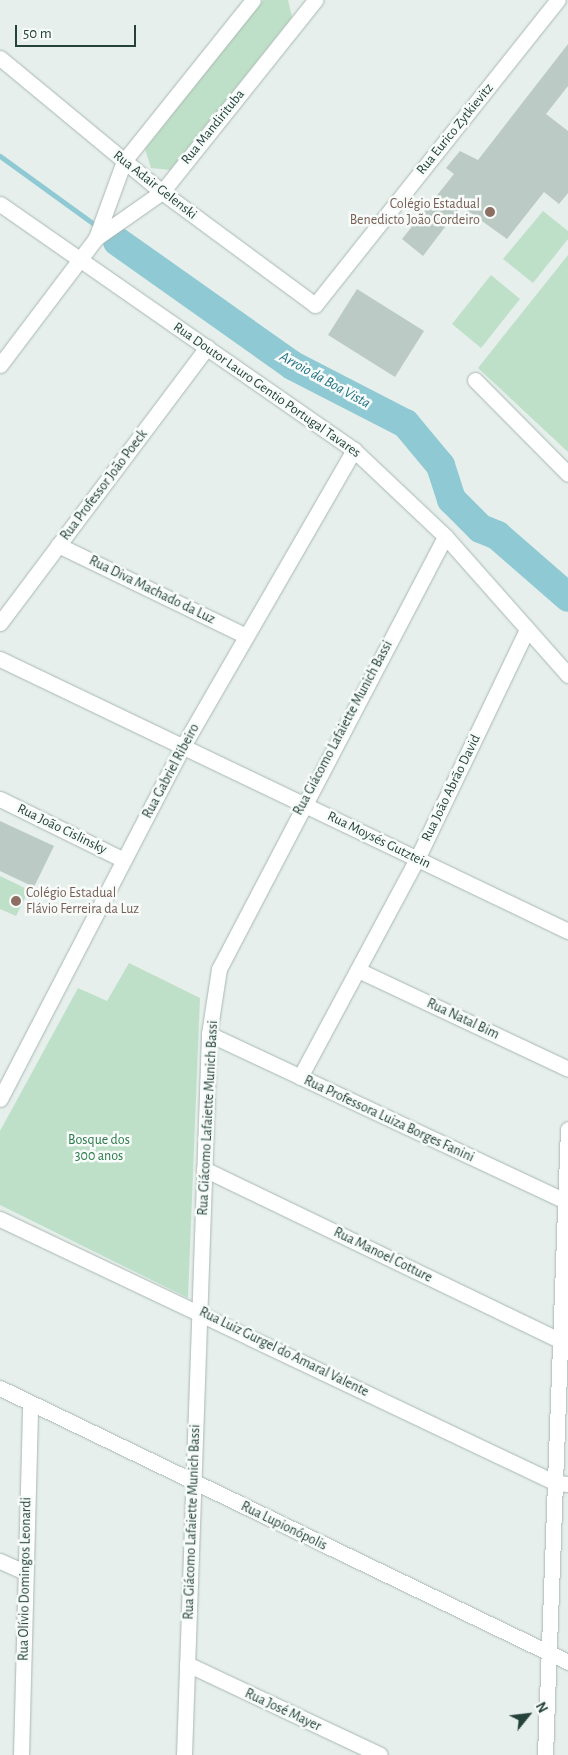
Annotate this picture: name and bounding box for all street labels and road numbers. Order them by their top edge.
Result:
street label: Rua Eurico Zytkievitz [413,80,497,178]
street label: Rua Mandirituba [178,86,248,168]
street label: Rua Adair Gelenski [110,147,200,223]
street label: Rua Doutor Lauro Gentio Portugal Tavares [170,319,364,461]
street label: Rua Professor João Poeck [57,426,151,544]
street label: Rua Diva Machado da Luz [86,552,218,628]
street label: Rua Giácomo Lafaiette Munich Bassi [290,638,396,818]
street label: Rua Gabriel Ribeiro [139,721,203,821]
street label: Rua João Abrão David [418,732,484,844]
street label: Rua João Cislinsky [15,800,109,858]
street label: Rua Moysés Gutztein [325,808,433,872]
street label: Rua Natal Bim [424,995,502,1043]
street label: Rua Giácomo Lafaiette Munich Bassi [195,1020,221,1216]
street label: Rua Professora Luiza Borges Fanini [301,1072,477,1166]
street label: Rua Manoel Cotture [331,1224,435,1286]
street label: Rua Luiz Gurgel do Amaral Valente [197,1304,371,1400]
street label: Rua Giácomo Lafaiette Munich Bassi [180,1424,204,1620]
street label: Rua Olívio Domingos Leonardi [15,1497,35,1661]
street label: Rua Lupionópolis [238,1498,330,1554]
street label: Rua José Mayer [242,1685,324,1735]

